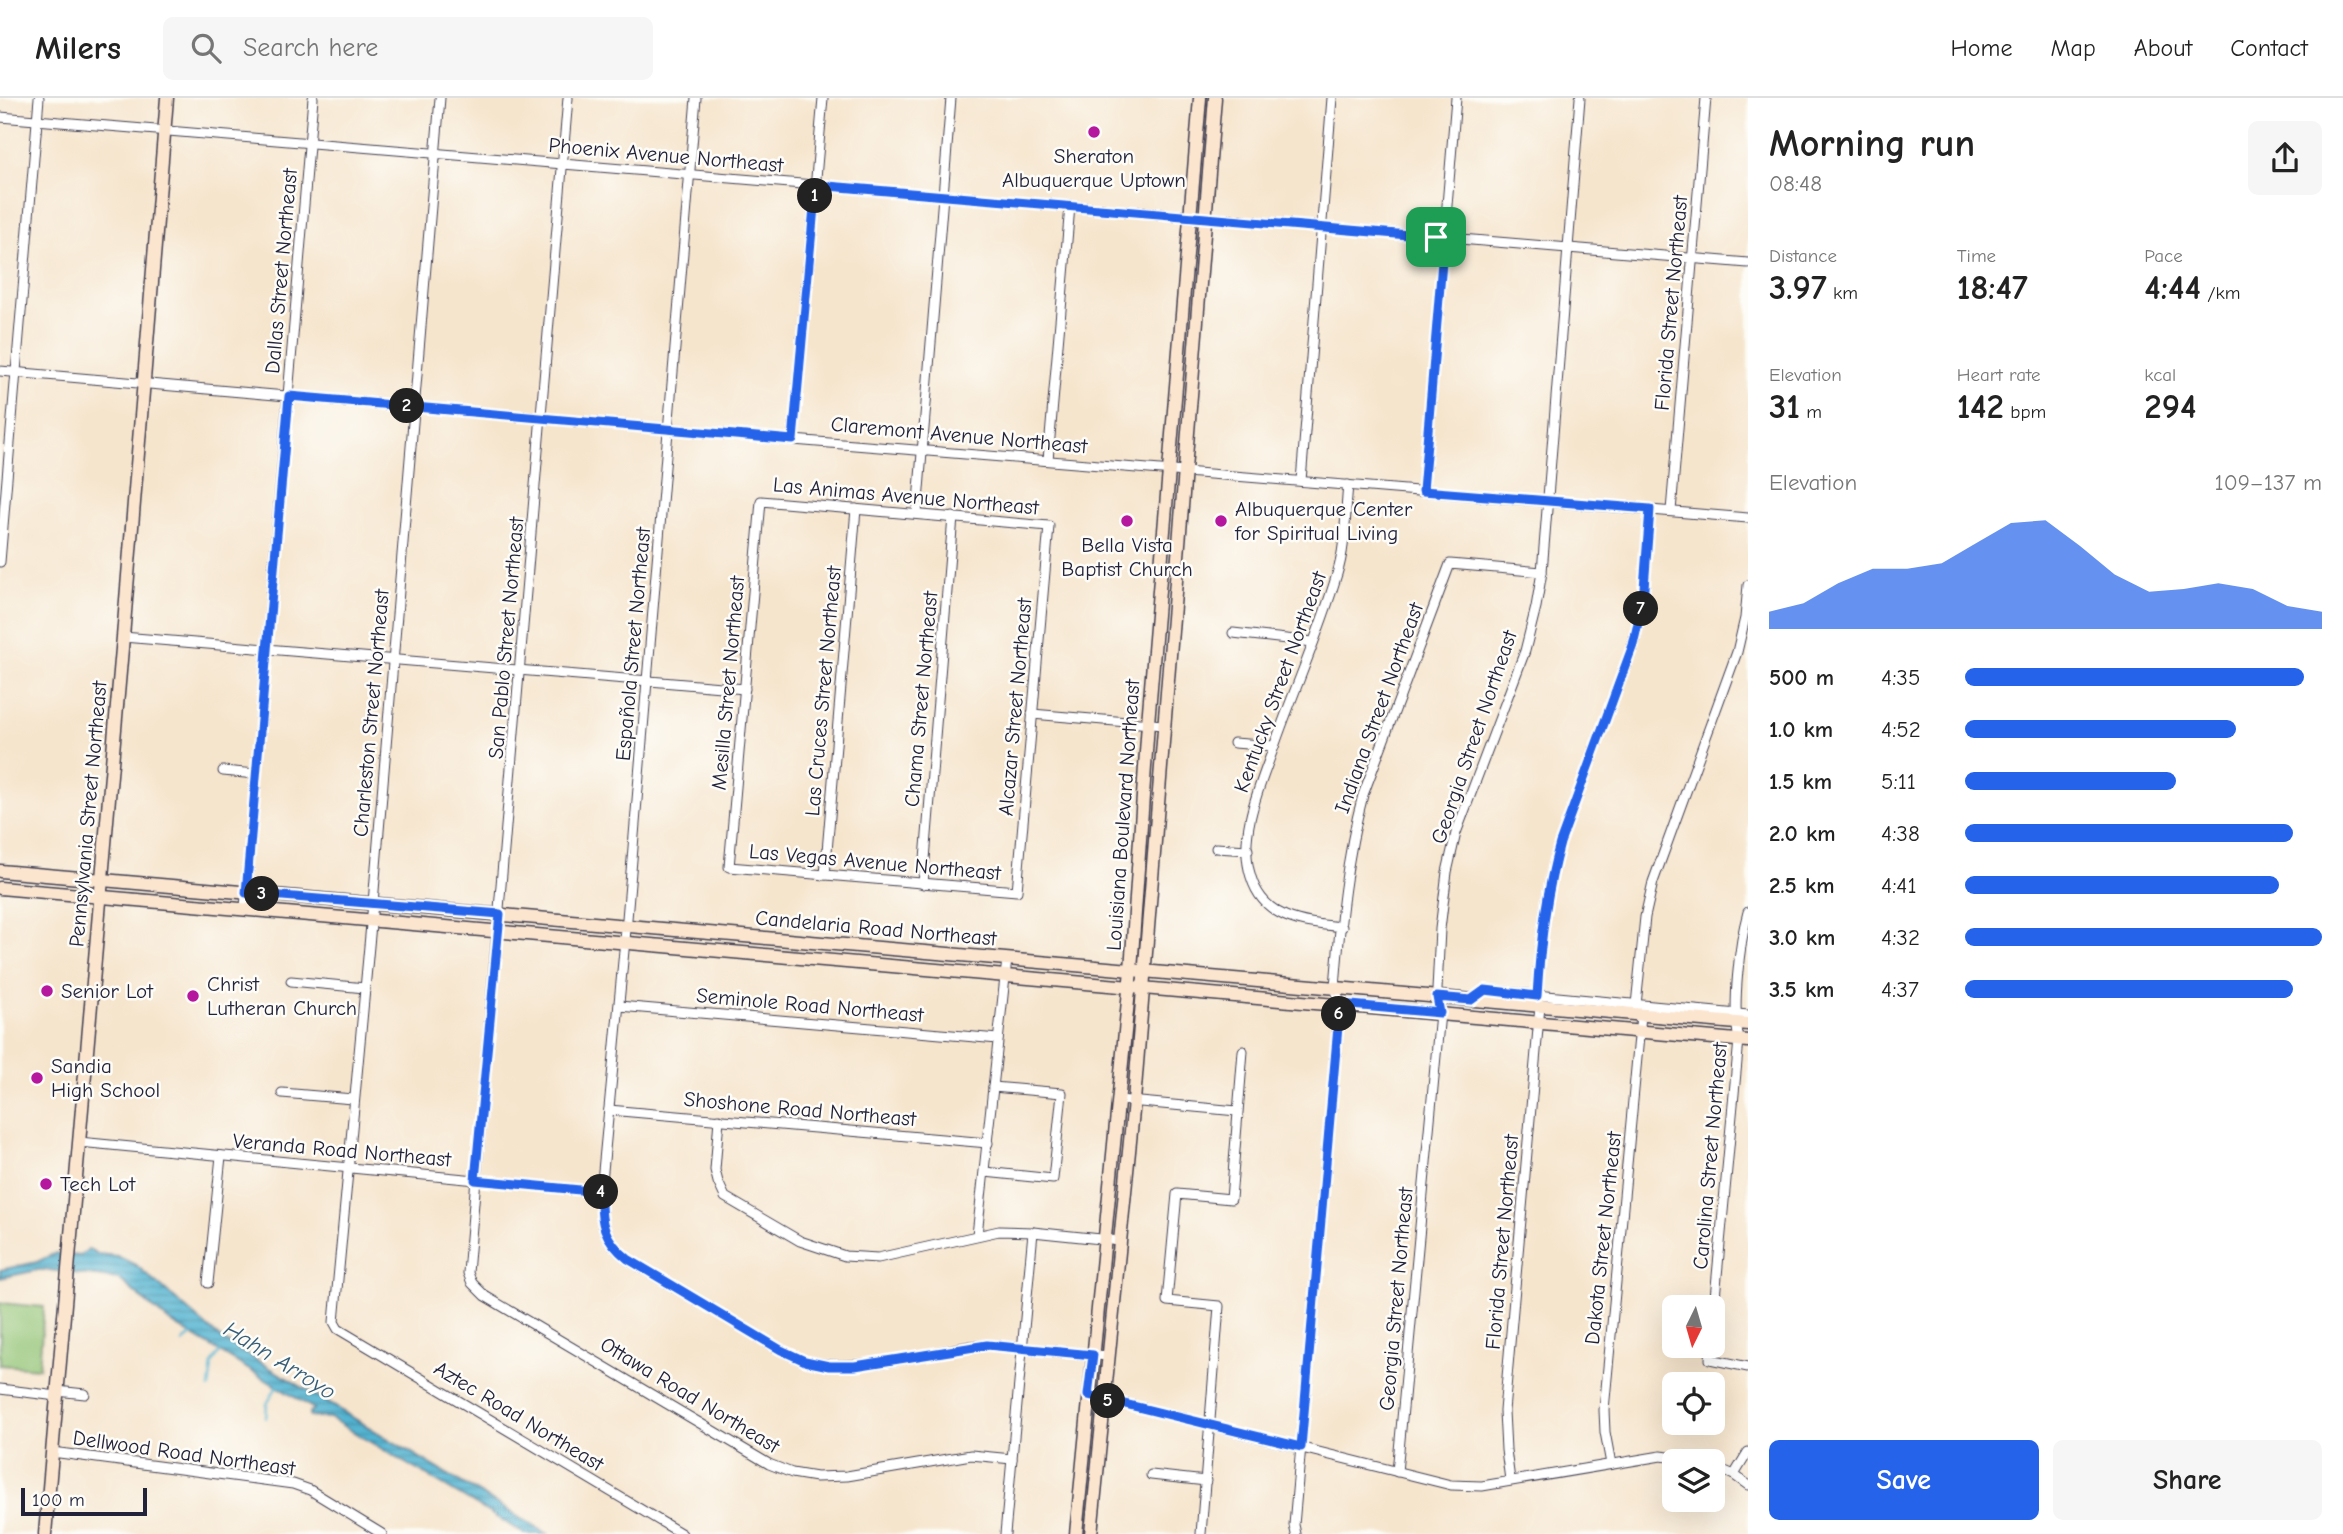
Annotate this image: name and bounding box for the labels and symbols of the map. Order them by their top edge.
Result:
marker: Sheraton Albuquerque Uptown [1086,124,1102,140]
street label: Phoenix Avenue Northeast [548,133,785,177]
place label: Sheraton Albuquerque Uptown [1002,144,1186,192]
street label: Dallas Street Northeast [260,166,302,375]
pin: 1 [798,178,832,214]
street label: Florida Street Northeast [1650,193,1692,412]
pin [1406,207,1466,267]
pin: 2 [390,388,424,424]
street label: Claremont Avenue Northeast [830,412,1089,458]
street label: Las Animas Avenue Northeast [772,472,1041,520]
place label: Albuquerque Center for Spiritual Living [1234,497,1413,545]
marker: Bella Vista Baptist Church [1119,513,1135,529]
marker: Albuquerque Center for Spiritual Living [1213,513,1229,529]
street label: San Pablo Street Northeast [483,515,529,760]
street label: Española Street Northeast [611,525,655,762]
place label: Bella Vista Baptist Church [1061,533,1193,581]
street label: Las Cruces Street Northeast [800,564,846,817]
street label: Kentucky Street Northeast [1229,567,1332,796]
street label: Mesilla Street Northeast [707,574,749,791]
street label: Charleston Street Northeast [348,587,394,838]
street label: Chama Street Northeast [900,589,942,808]
pin: 7 [1624,592,1658,626]
street label: Alcazar Street Northeast [994,596,1037,817]
street label: Indiana Street Northeast [1330,599,1429,817]
street label: Georgia Street Northeast [1426,626,1522,847]
street label: Louisiana Boulevard Northeast [1102,677,1145,952]
street label: Pennsylvania Street Northeast [64,679,112,948]
street label: Las Vegas Avenue Northeast [748,839,1003,885]
pin: 3 [244,876,280,912]
street label: Candelaria Road Northeast [754,905,999,951]
place label: Christ Lutheran Church [207,972,357,1020]
place label: Senior Lot [61,979,154,1003]
marker: Senior Lot [39,983,55,999]
street label: Seminole Road Northeast [695,983,926,1027]
marker: Christ Lutheran Church [185,988,201,1004]
pin: 6 [1322,996,1356,1032]
street label: Carolina Street Northeast [1688,1040,1732,1271]
place label: Sandia High School [51,1054,160,1102]
marker: Sandia High School [29,1070,45,1086]
street label: Shoshone Road Northeast [683,1087,918,1131]
street label: Veranda Road Northeast [232,1129,453,1172]
street label: Dakota Street Northeast [1580,1129,1626,1346]
street label: Florida Street Northeast [1481,1132,1523,1351]
place label: Tech Lot [60,1172,136,1196]
pin: 4 [584,1174,618,1210]
marker: Tech Lot [38,1176,54,1192]
street label: Georgia Street Northeast [1374,1185,1418,1412]
north arrow [1662,1295,1726,1358]
water label: Hahn Arroyo [219,1315,341,1405]
street label: Ottawa Road Northeast [596,1332,785,1459]
street label: Aztec Road Northeast [430,1356,609,1477]
pin: 5 [1090,1384,1126,1418]
street label: Dellwood Road Northeast [71,1425,298,1481]
scale bar [21,1485,147,1517]

